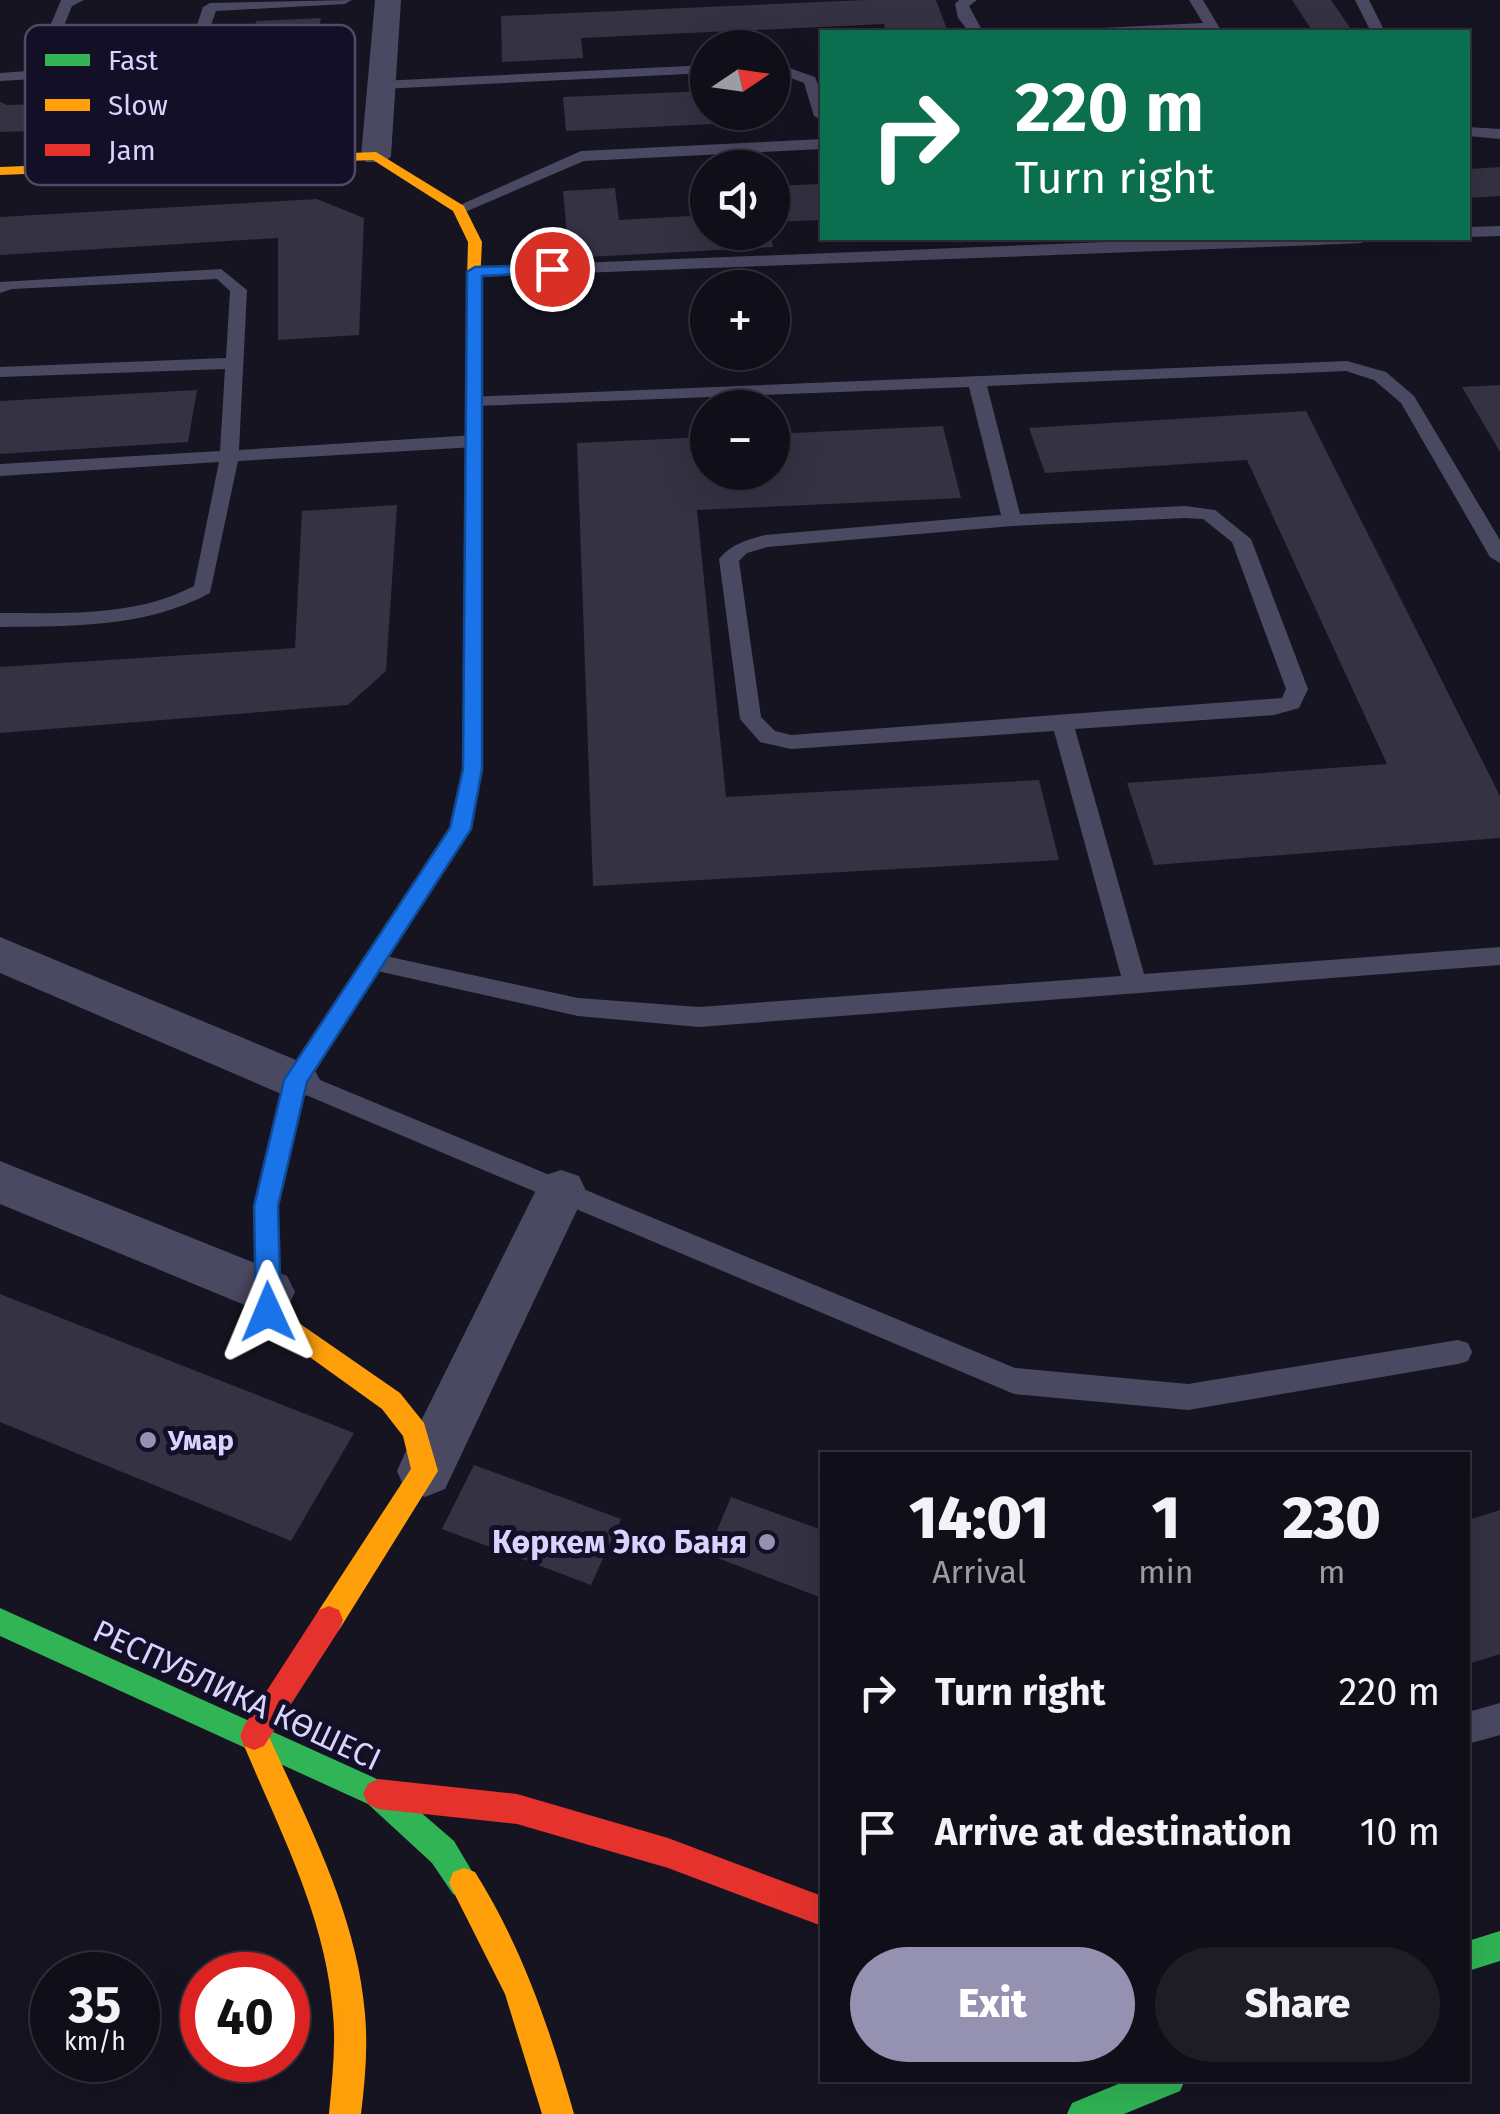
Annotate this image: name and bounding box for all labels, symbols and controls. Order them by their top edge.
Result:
legend [25,25,355,185]
north arrow [690,30,790,130]
map controls [690,30,790,490]
text: Fast [108,44,159,77]
text: 220 m [1015,66,1204,150]
icon: right [850,70,980,200]
text: Slow [108,89,168,122]
text: Jam [108,134,156,167]
button: sound [690,150,790,250]
text: Turn right [1015,151,1214,205]
pin [510,227,595,312]
icon: arrive [525,242,580,297]
button: + [690,270,790,370]
button: − [690,390,790,490]
position arrow [216,1260,320,1364]
place label: Умар [167,1424,234,1457]
marker: Умар [137,1429,159,1451]
text: 14:01 [909,1482,1049,1554]
text: 1 [1152,1482,1180,1554]
text: 230 [1283,1482,1381,1554]
place label: Көркем Эко Баня [492,1523,747,1561]
marker: Көркем Эко Баня [756,1531,778,1553]
text: Arrival [932,1553,1026,1591]
text: min [1138,1553,1193,1591]
text: m [1318,1553,1345,1591]
street label: РЕСПУБЛИКА КӨШЕСІ [87,1612,387,1778]
icon: right [850,1665,905,1720]
text: Turn right [935,1669,1105,1715]
text: 220 m [1339,1669,1440,1715]
icon: arrive [850,1805,905,1860]
text: Arrive at destination [935,1809,1292,1855]
text: 10 m [1360,1809,1440,1855]
button: Exit [850,1947,1135,2062]
button: Share [1155,1947,1440,2062]
speed limit sign: 40 [180,1952,310,2082]
text: 35 [69,1975,121,2035]
text: km/h [64,2027,126,2057]

